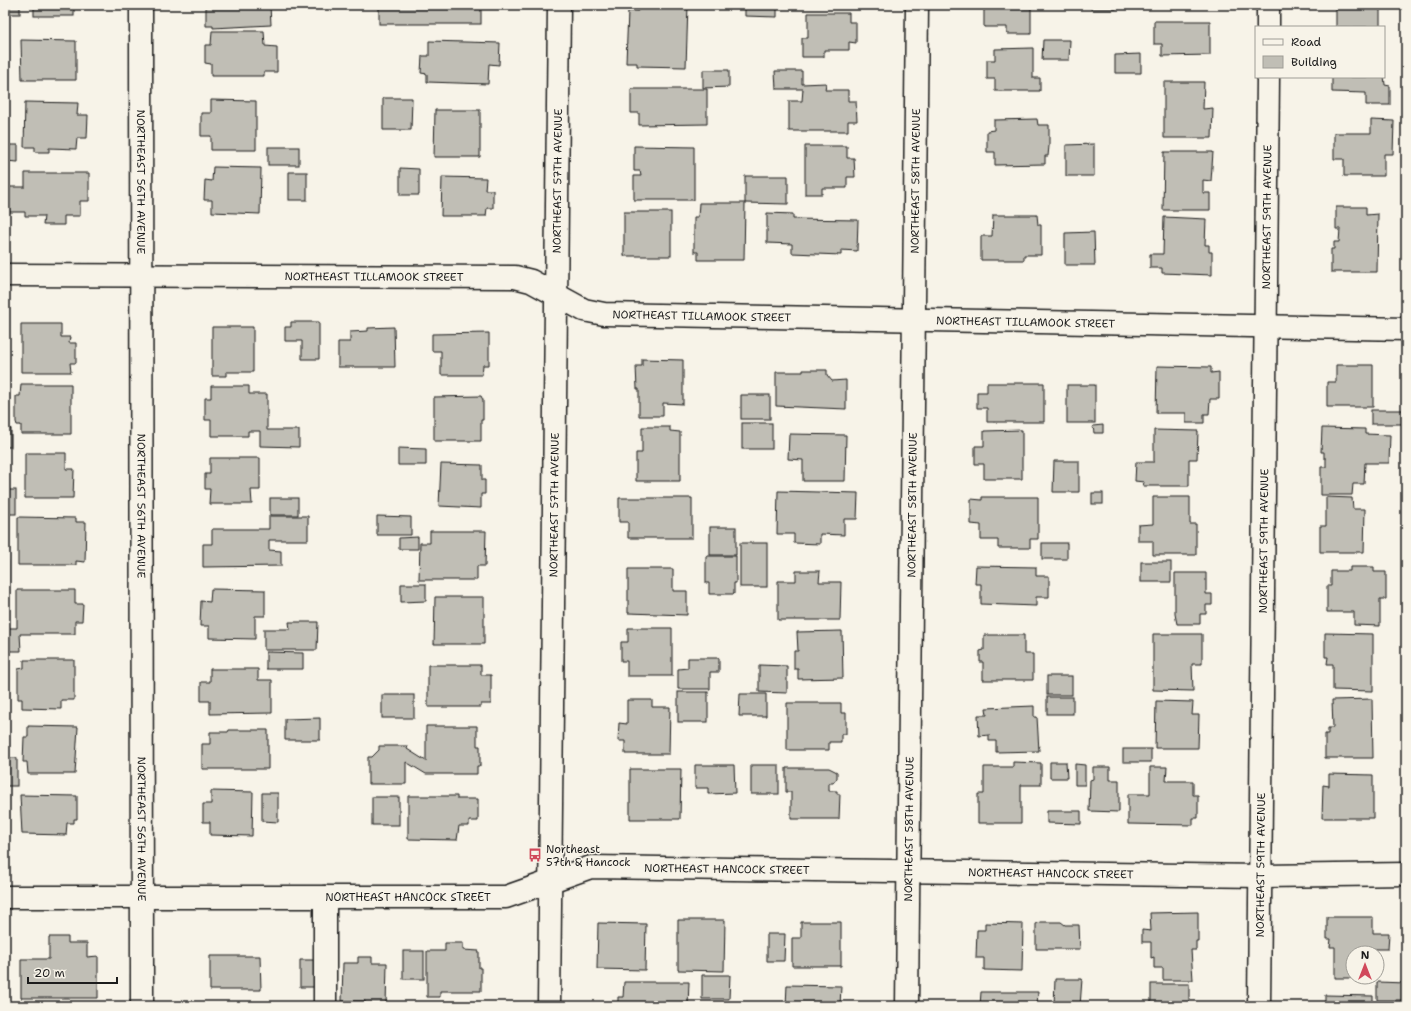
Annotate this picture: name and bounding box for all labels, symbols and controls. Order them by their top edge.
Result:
legend [1255,26,1385,78]
text: Road [1291,34,1322,50]
text: Building [1291,54,1337,70]
street label: NORTHEAST 57TH AVENUE [549,108,565,254]
street label: NORTHEAST 58TH AVENUE [907,108,923,254]
street label: NORTHEAST 56TH AVENUE [134,110,149,255]
street label: NORTHEAST 59TH AVENUE [1258,144,1275,290]
street label: NORTHEAST TILLAMOOK STREET [284,269,464,284]
street label: NORTHEAST TILLAMOOK STREET [612,307,791,325]
street label: NORTHEAST TILLAMOOK STREET [936,313,1115,331]
street label: NORTHEAST 57TH AVENUE [546,432,562,578]
street label: NORTHEAST 58TH AVENUE [904,432,920,578]
street label: NORTHEAST 56TH AVENUE [134,434,149,579]
street label: NORTHEAST 59TH AVENUE [1255,468,1272,614]
street label: NORTHEAST 58TH AVENUE [901,756,917,902]
street label: NORTHEAST 56TH AVENUE [134,757,149,902]
street label: NORTHEAST 59TH AVENUE [1252,792,1269,938]
place label: Northeast 57th & Hancock [546,842,631,870]
bus stop icon: Northeast 57th & Hancock [527,847,543,863]
street label: NORTHEAST HANCOCK STREET [644,860,810,877]
street label: NORTHEAST HANCOCK STREET [968,865,1134,882]
street label: NORTHEAST HANCOCK STREET [325,890,491,905]
north arrow [1345,945,1385,985]
text: N [1361,948,1370,963]
scale bar [28,959,117,985]
text: 20 m [34,965,65,981]

